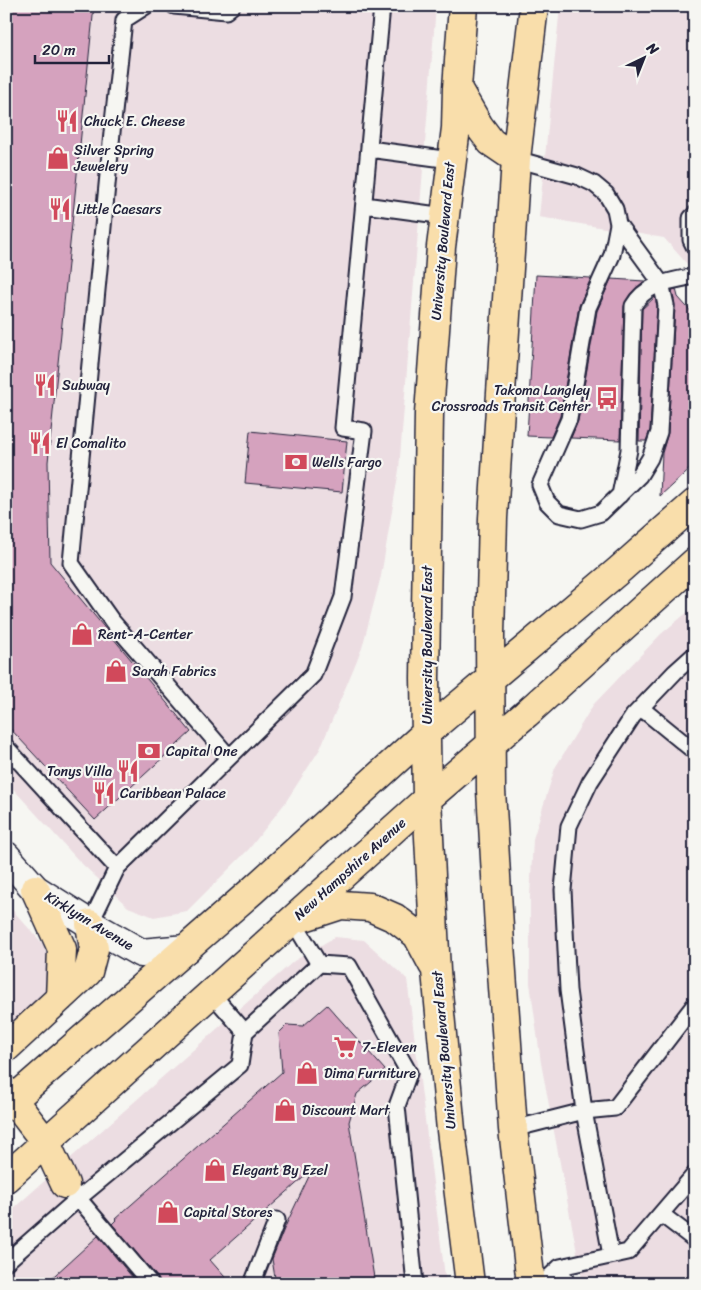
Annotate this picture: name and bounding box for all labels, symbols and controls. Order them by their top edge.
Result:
scale bar [35,32,109,64]
north arrow [618,32,668,82]
text: N [640,36,665,62]
text: 20 m [42,37,76,63]
restaurant icon: Chuck E. Cheese [54,108,80,134]
place label: Chuck E. Cheese [84,109,185,134]
place label: Silver Spring Jewelery [73,138,154,179]
shop icon: Silver Spring Jewelery [45,145,71,171]
street label: University Boulevard East [424,160,462,321]
restaurant icon: Little Caesars [47,196,73,222]
place label: Little Caesars [76,197,162,222]
restaurant icon: Subway [32,372,58,398]
place label: Subway [62,373,111,398]
place label: Takoma Langley Crossroads Transit Center [432,378,591,419]
bus stop icon: Takoma Langley Crossroads Transit Center [594,385,620,411]
restaurant icon: El Comalito [27,430,53,456]
place label: El Comalito [56,431,126,456]
bank icon: Wells Fargo [283,449,309,475]
place label: Wells Fargo [312,450,382,475]
street label: University Boulevard East [415,564,440,724]
shop icon: Rent-A-Center [69,621,95,647]
place label: Rent-A-Center [98,622,193,647]
shop icon: Sarah Fabrics [103,658,129,684]
place label: Sarah Fabrics [132,659,216,684]
bank icon: Capital One [136,738,162,764]
place label: Capital One [166,739,238,764]
restaurant icon: Tonys Villa [115,758,141,784]
place label: Tonys Villa [47,759,112,784]
restaurant icon: Caribbean Palace [91,780,117,806]
place label: Caribbean Palace [120,781,226,806]
street label: New Hampshire Avenue [288,811,412,927]
street label: Kirklynn Avenue [40,884,139,958]
street label: University Boulevard East [425,969,463,1130]
supermarket icon: 7-Eleven [332,1034,358,1060]
place label: 7-Eleven [362,1035,417,1060]
shop icon: Dima Furniture [294,1060,320,1086]
place label: Dima Furniture [324,1061,416,1086]
shop icon: Discount Mart [272,1097,298,1123]
place label: Discount Mart [302,1098,391,1123]
shop icon: Elegant By Ezel [202,1157,228,1183]
place label: Elegant By Ezel [232,1158,329,1183]
shop icon: Capital Stores [155,1199,181,1225]
place label: Capital Stores [184,1200,273,1225]

